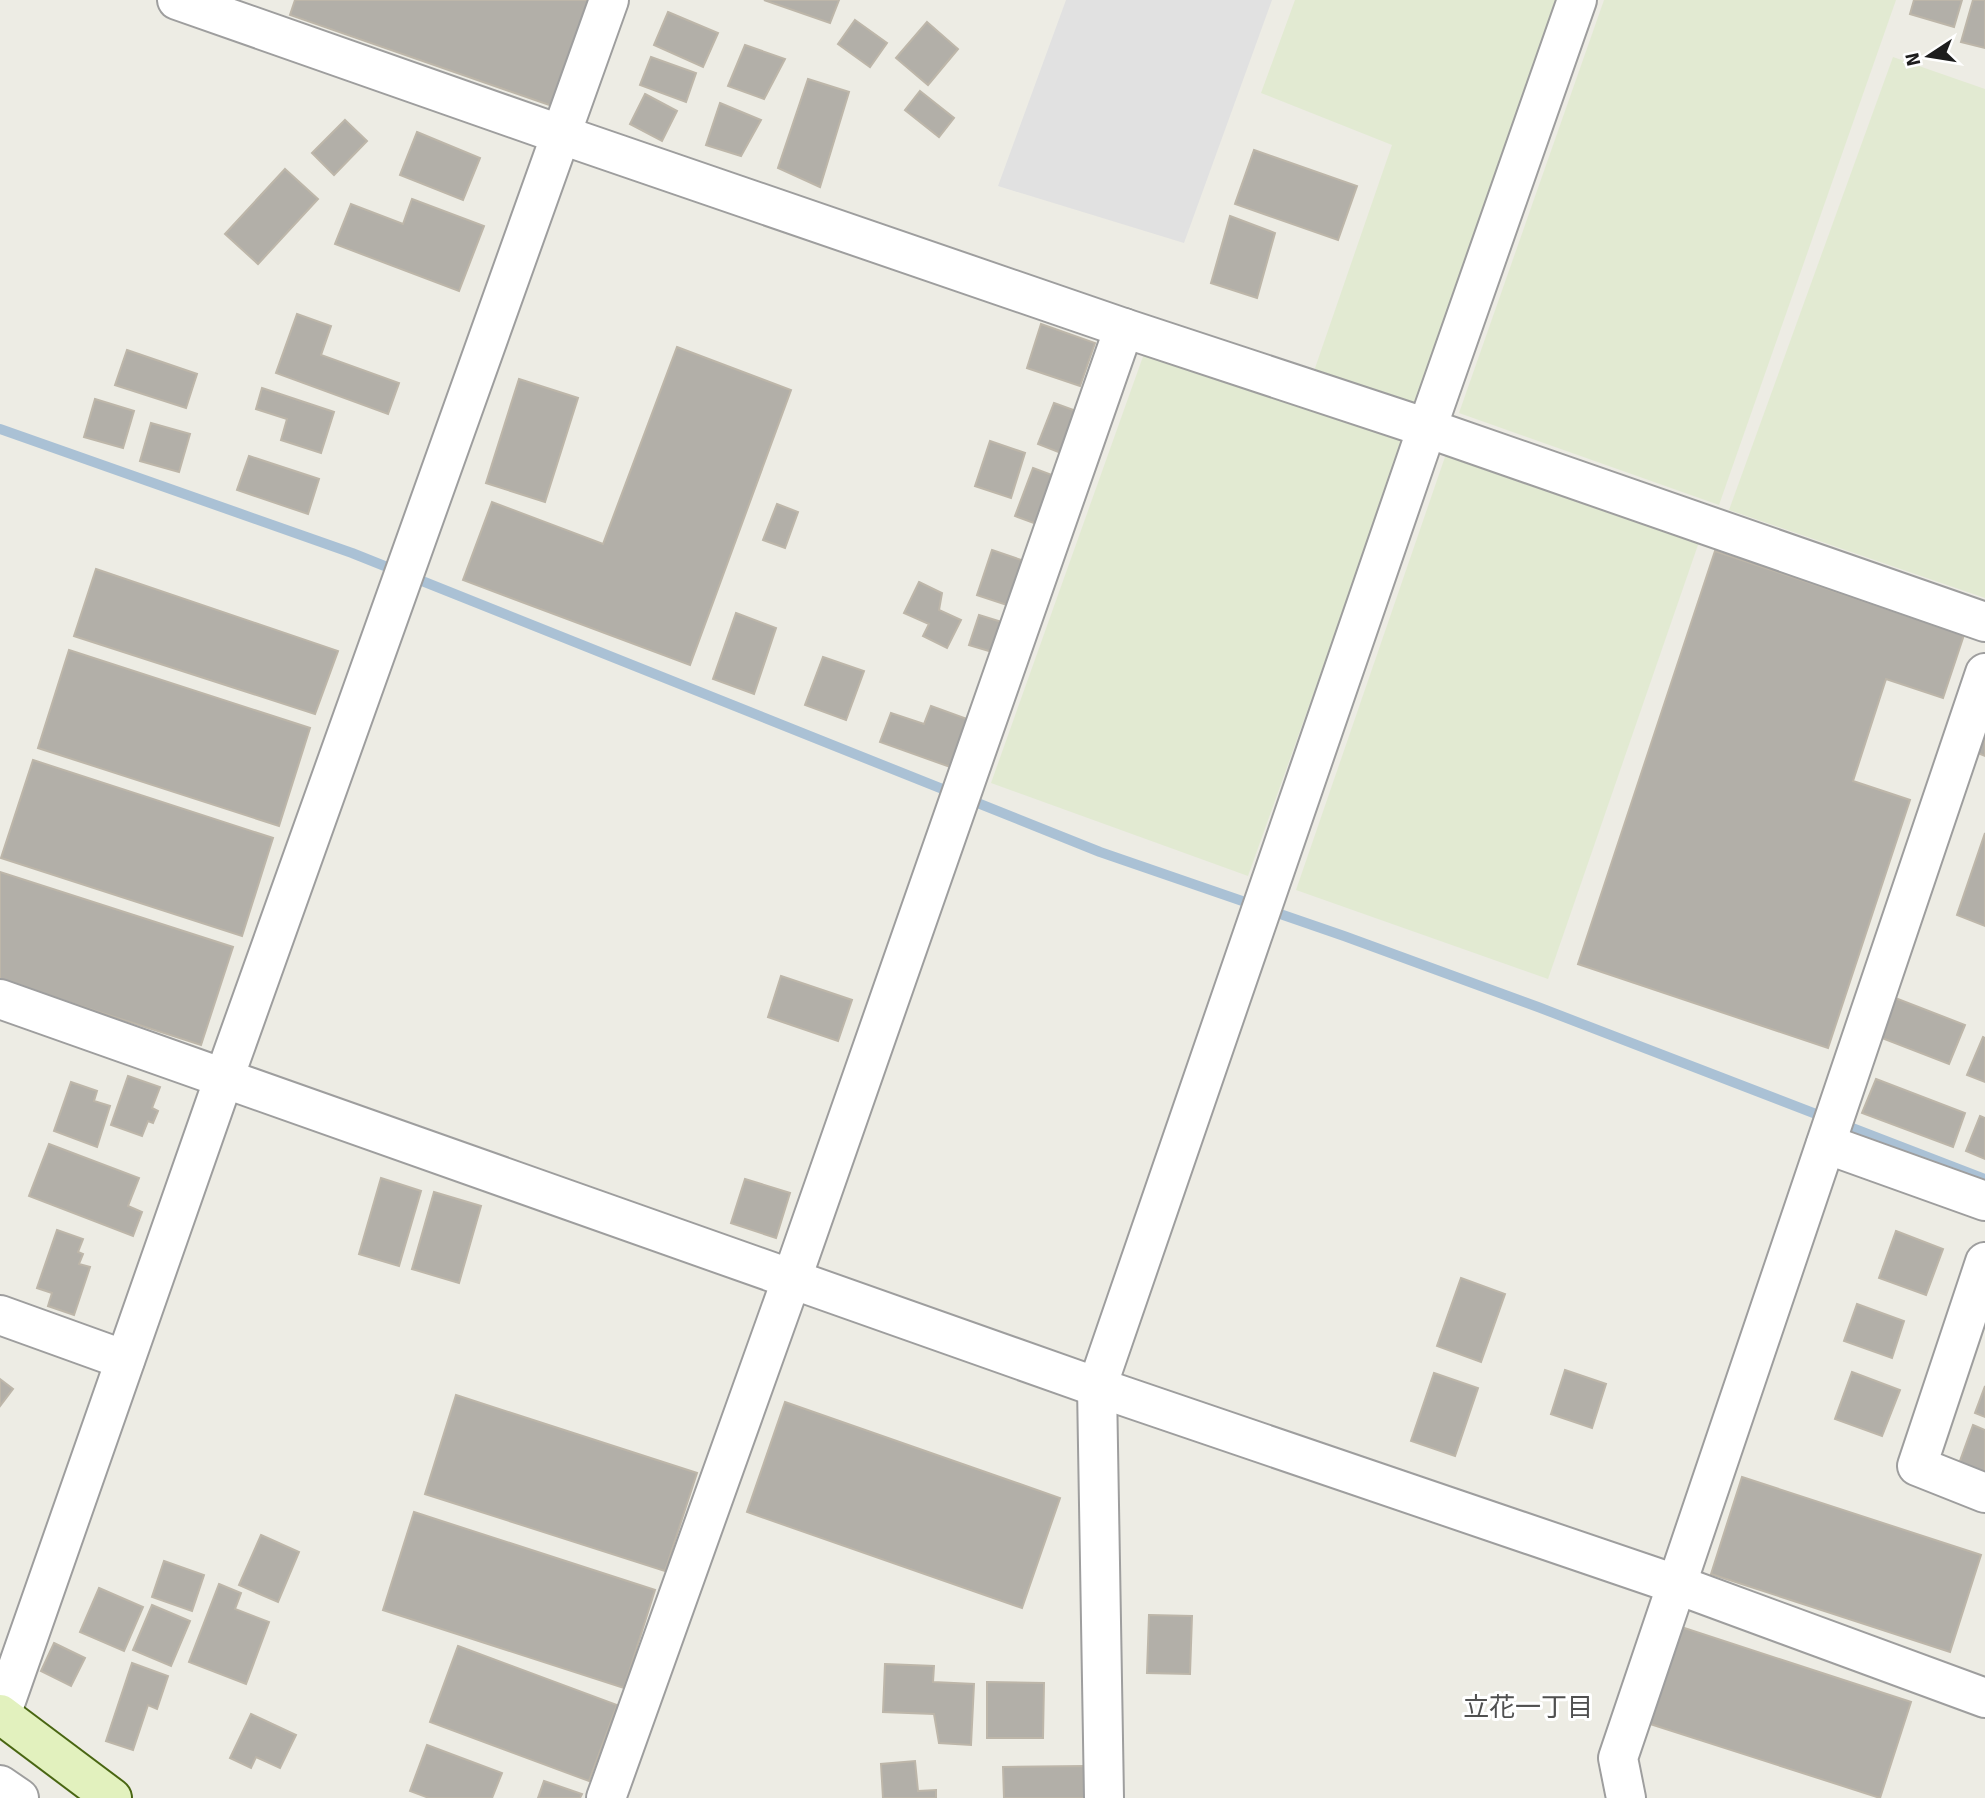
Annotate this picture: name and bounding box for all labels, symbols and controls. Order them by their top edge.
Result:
north arrow [1894,21,1964,91]
text: N [1900,50,1926,68]
district label: 立花一丁目 [1463,1692,1593,1724]

